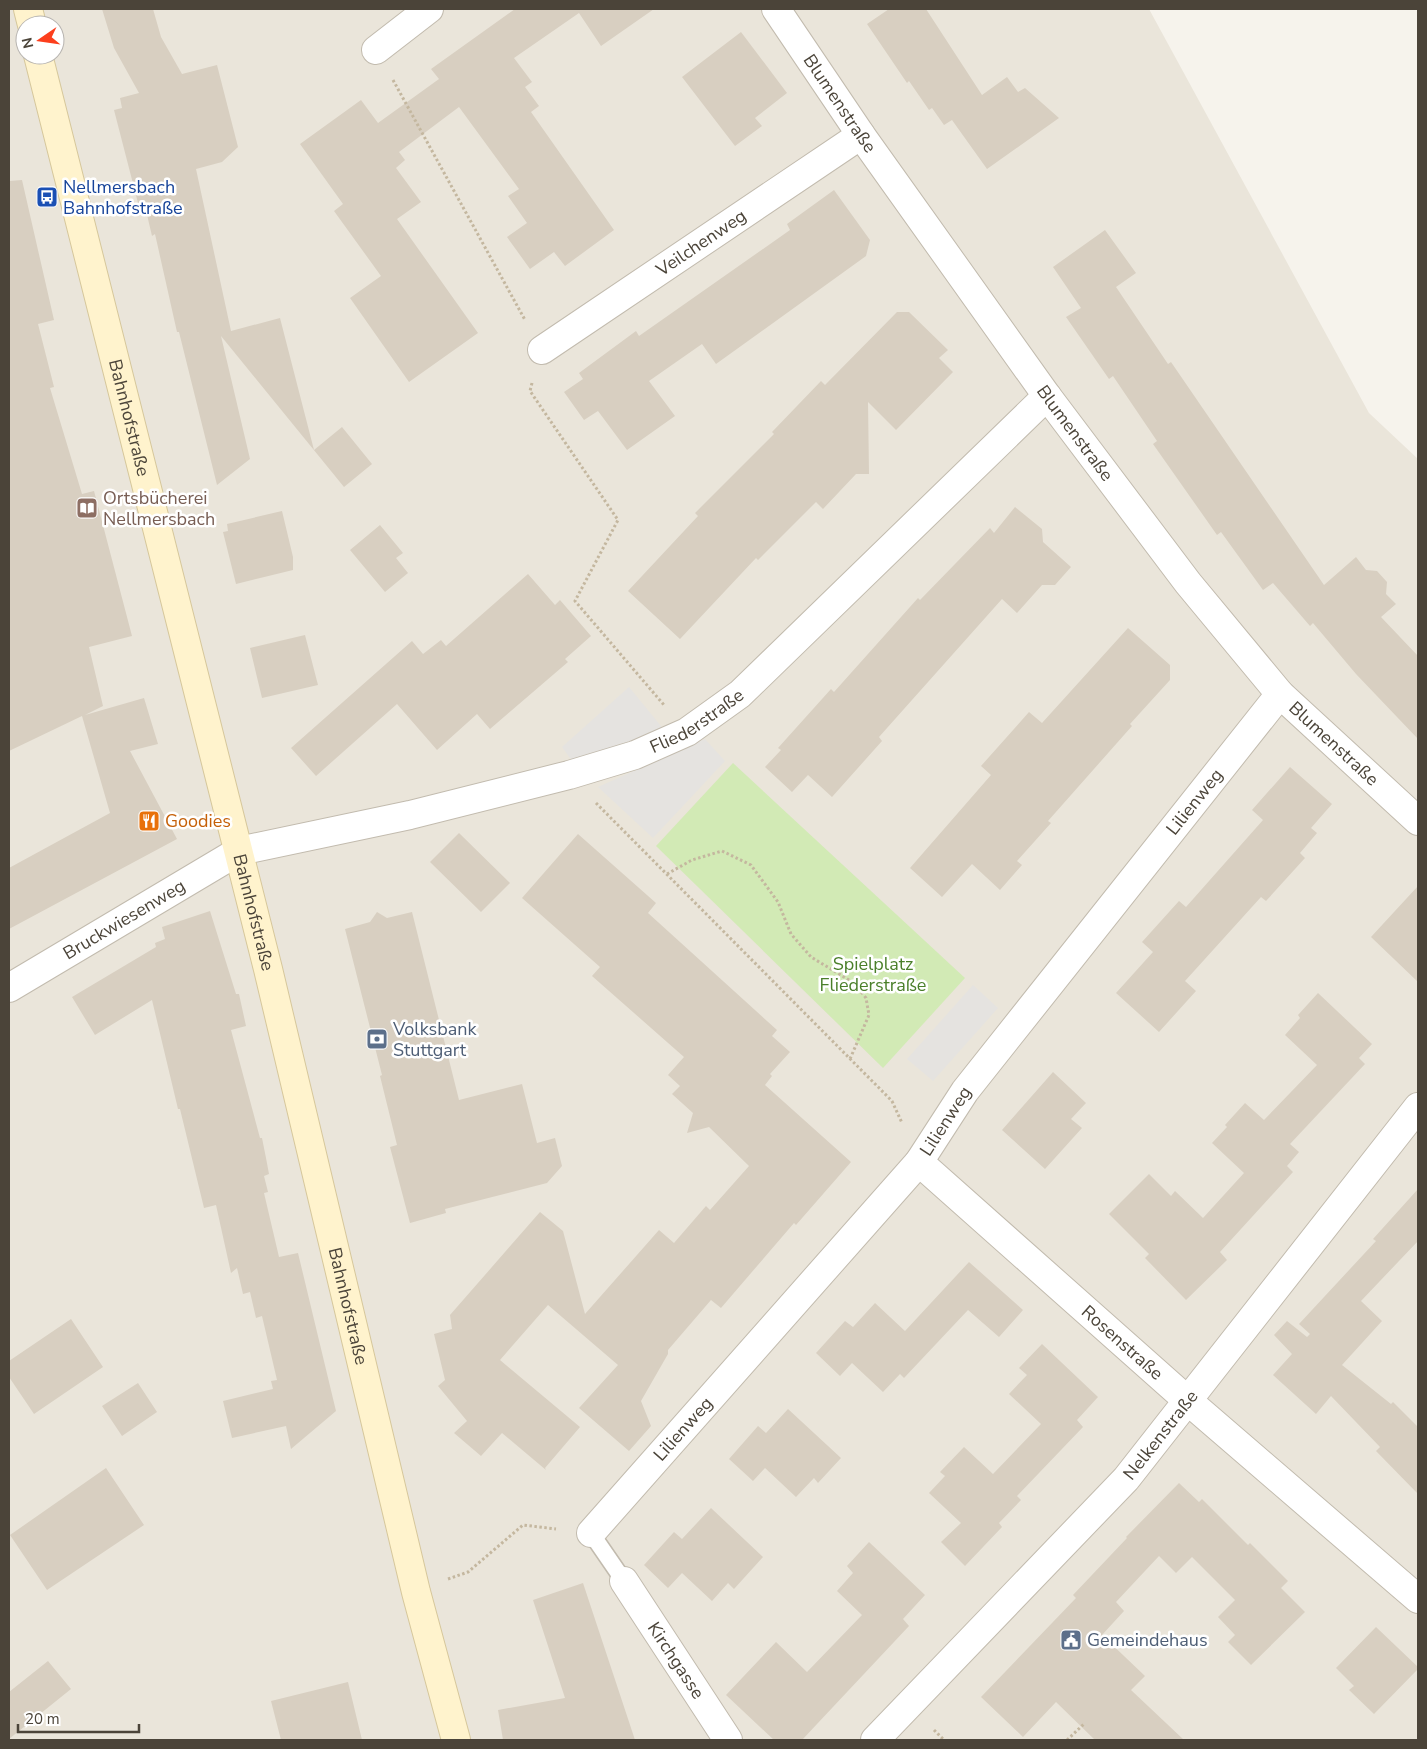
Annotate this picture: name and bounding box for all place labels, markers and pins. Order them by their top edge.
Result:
place label: Nellmersbach Bahnhofstraße [63,175,183,220]
bus stop icon: Nellmersbach Bahnhofstraße [35,185,59,209]
place label: Ortsbücherei Nellmersbach [103,486,215,531]
library icon: Ortsbücherei Nellmersbach [75,496,99,520]
restaurant icon: Goodies [137,809,161,833]
place label: Goodies [165,809,231,833]
place label: Volksbank Stuttgart [392,1017,477,1062]
bank icon: Volksbank Stuttgart [365,1027,389,1051]
public building icon: Gemeindehaus [1059,1628,1083,1652]
place label: Gemeindehaus [1087,1628,1208,1652]

